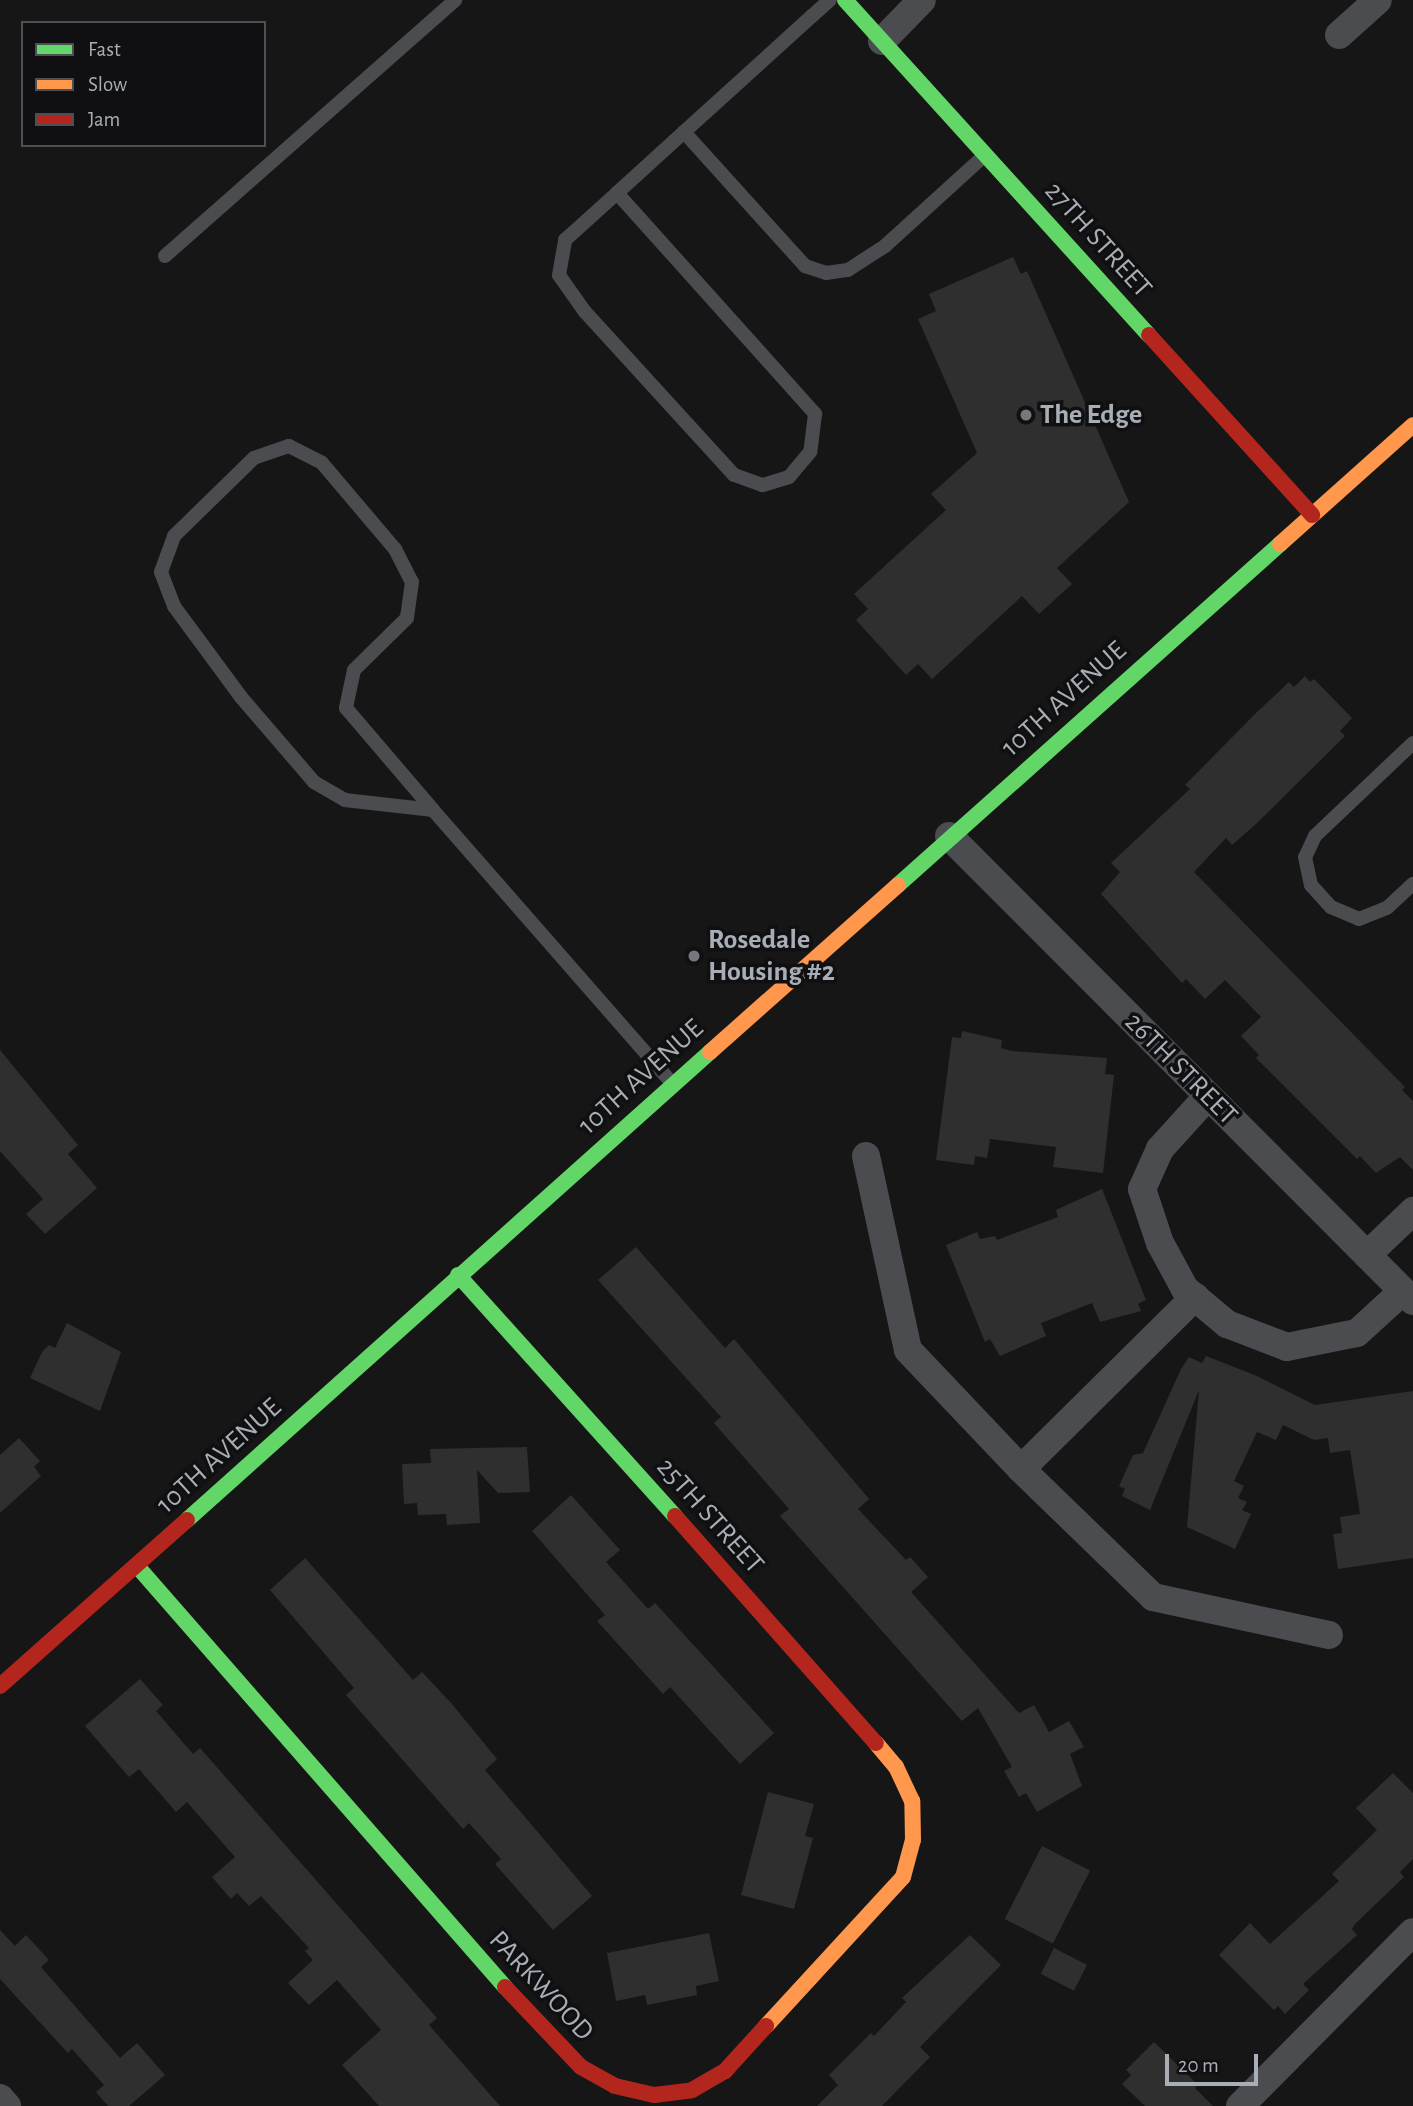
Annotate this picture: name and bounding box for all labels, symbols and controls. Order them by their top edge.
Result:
legend [21,21,266,147]
text: Fast [88,39,121,60]
text: Slow [88,74,127,95]
text: Jam [88,109,120,130]
street label: 27TH STREET [1037,175,1159,305]
place label: The Edge [1040,398,1142,432]
marker: The Edge [1018,407,1034,423]
street label: 10TH AVENUE [994,634,1134,764]
place label: Rosedale Housing #2 [708,923,835,989]
marker: Rosedale Housing #2 [686,948,702,964]
street label: 26TH STREET [1117,1005,1245,1133]
street label: 10TH AVENUE [571,1012,711,1142]
street label: 10TH AVENUE [149,1391,289,1521]
street label: 25TH STREET [649,1451,771,1581]
street label: PARKWOOD [482,1924,600,2048]
scale bar [1168,2039,1261,2084]
text: 20 m [1178,2055,1219,2076]

